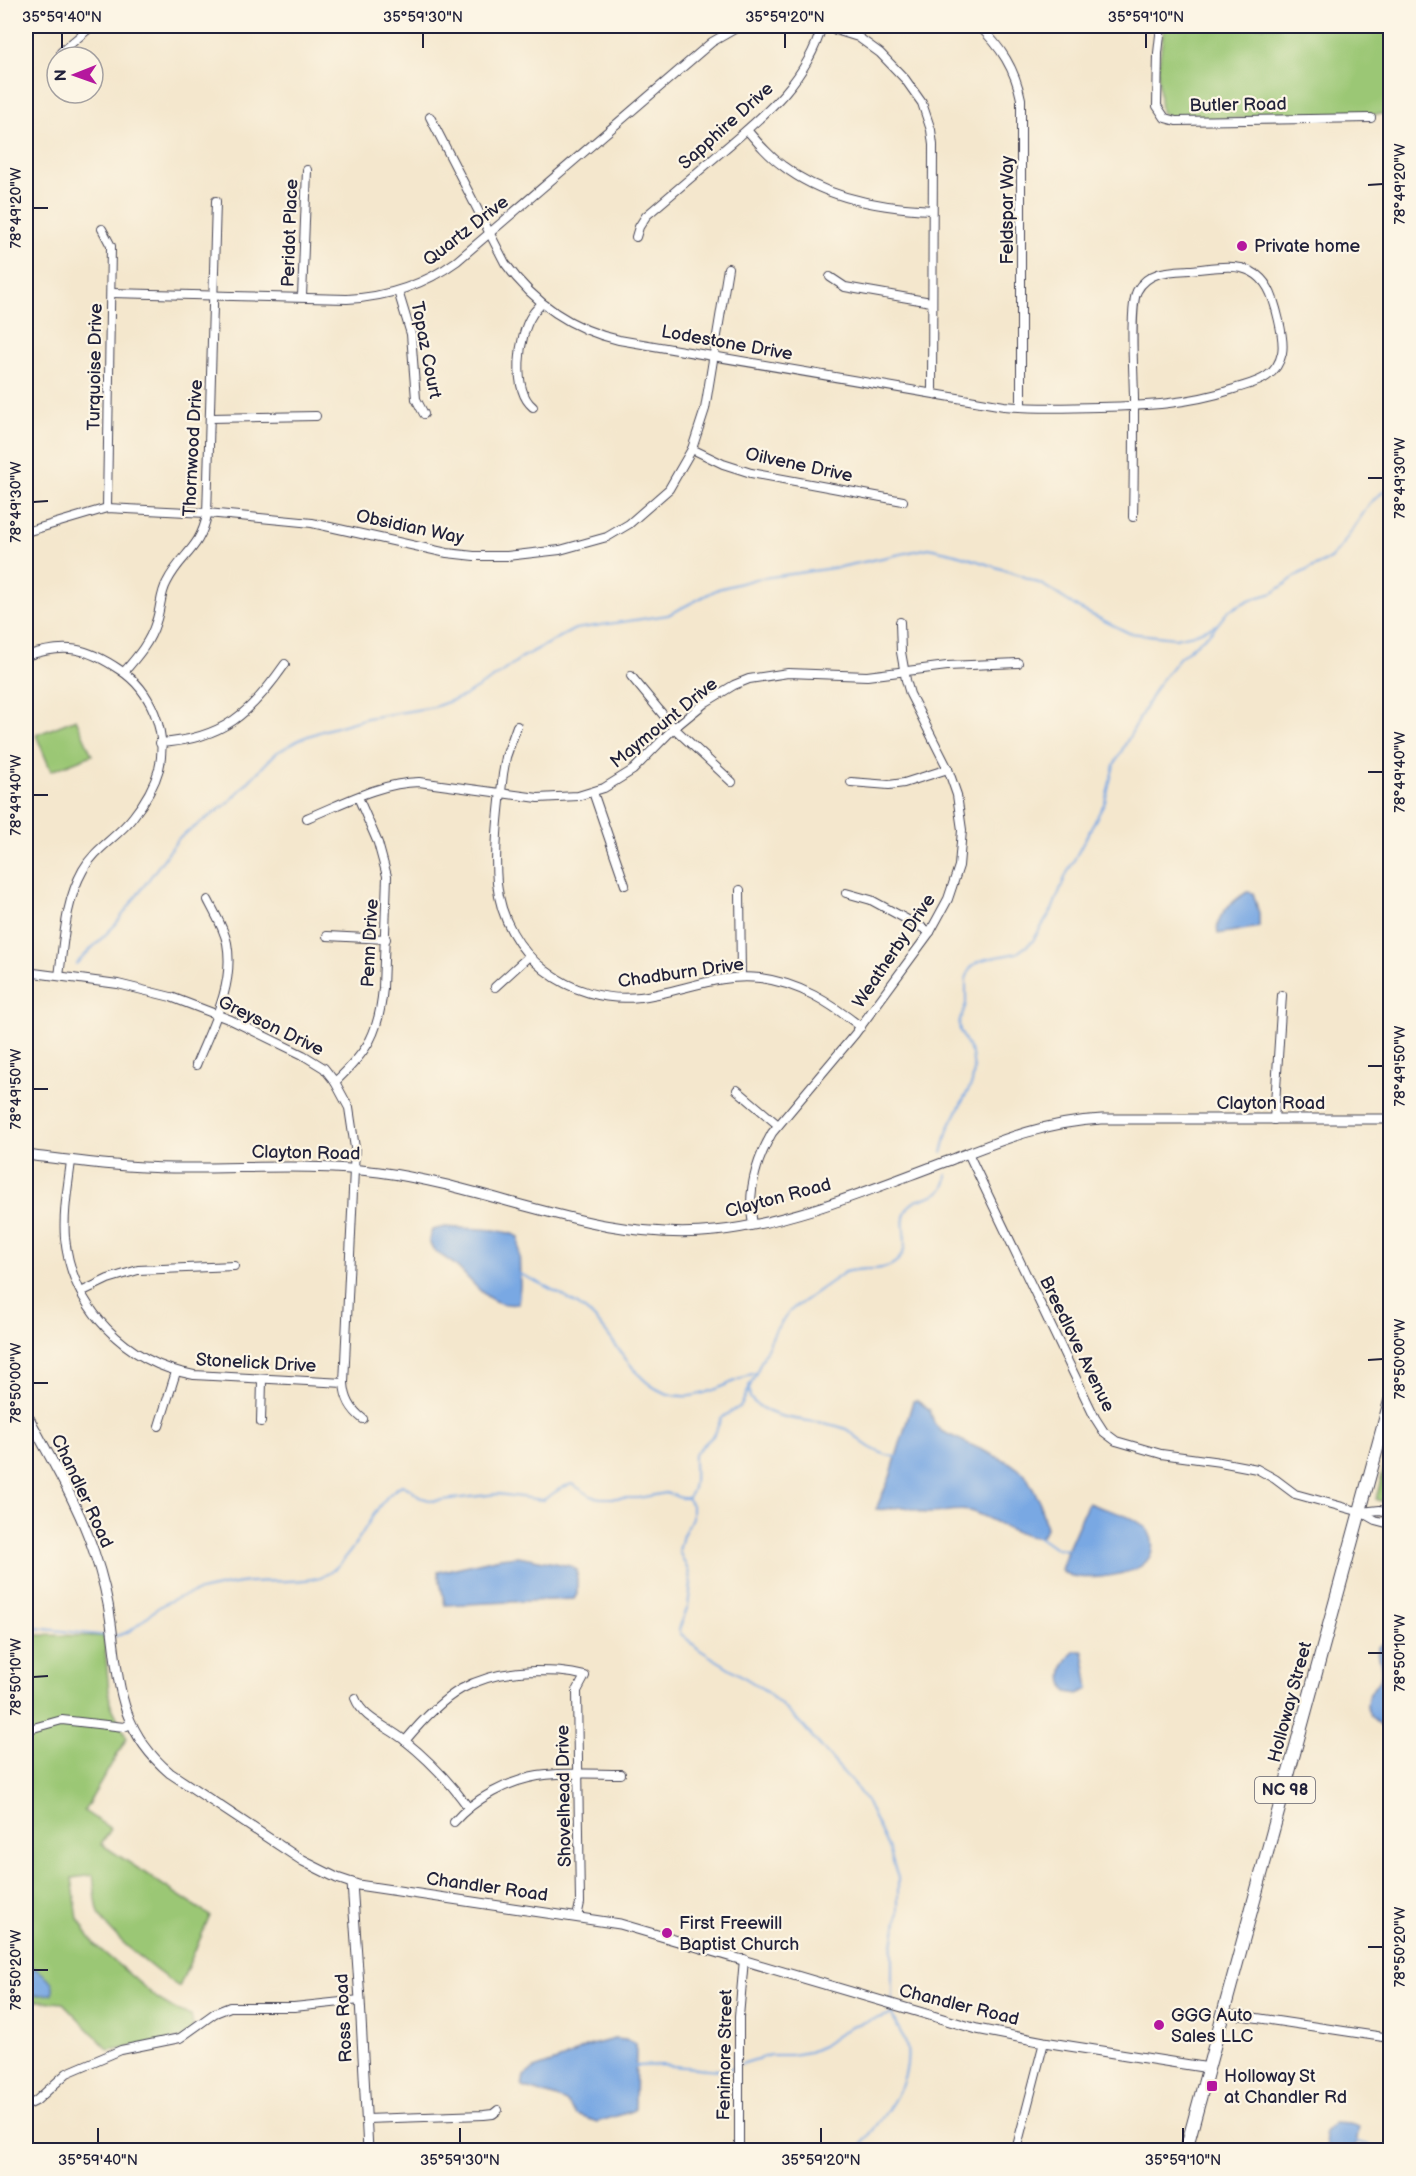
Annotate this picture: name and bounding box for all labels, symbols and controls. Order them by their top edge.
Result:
text: 35°59'40"N [22,8,102,27]
text: 35°59'30"N [383,8,463,27]
text: 35°59'20"N [745,8,825,27]
text: 35°59'10"N [1108,8,1184,27]
north arrow [45,45,105,105]
text: N [52,69,71,81]
street label: Sapphire Drive [674,78,778,174]
street label: Butler Road [1189,94,1287,116]
text: 78°49'20"W [1391,143,1410,225]
street label: Feldspar Way [997,155,1018,264]
text: 78°49'20"W [7,167,26,249]
street label: Peridot Place [278,178,302,288]
street label: Quartz Drive [419,191,513,271]
place label: Private home [1254,236,1361,257]
marker: Private home [1235,239,1249,253]
street label: Topaz Court [406,300,446,401]
street label: Turquoise Drive [83,303,107,431]
street label: Lodestone Drive [660,321,795,365]
street label: Thornwood Drive [179,379,207,517]
text: 78°49'30"W [1391,437,1410,519]
street label: Oilvene Drive [743,443,855,487]
text: 78°49'30"W [7,461,26,543]
street label: Obsidian Way [354,505,467,549]
street label: Maymount Drive [606,673,722,773]
text: 78°49'40"W [1391,731,1410,813]
text: 78°49'40"W [7,754,26,836]
street label: Weatherby Drive [848,890,940,1012]
street label: Penn Drive [357,898,383,988]
street label: Chadburn Drive [617,954,746,992]
street label: Greyson Drive [215,991,327,1061]
text: 78°49'50"W [1391,1025,1410,1106]
text: 78°49'50"W [7,1048,26,1129]
street label: Clayton Road [1217,1093,1325,1114]
street label: Clayton Road [251,1142,361,1164]
street label: Clayton Road [723,1174,833,1222]
street label: Breedlove Avenue [1035,1273,1119,1416]
text: 78°50'00"W [1391,1318,1410,1399]
text: 78°50'00"W [7,1342,26,1423]
street label: Stonelick Drive [195,1349,317,1377]
street label: Chandler Road [47,1431,117,1551]
text: 78°50'10"W [1391,1614,1410,1692]
text: 78°50'10"W [7,1638,26,1716]
street label: Holloway Street [1264,1639,1316,1765]
street label: Shovelhead Drive [552,1724,576,1867]
road number: NC 98 [1255,1777,1315,1803]
street label: Chandler Road [425,1868,549,1906]
text: 78°50'20"W [1391,1906,1410,1987]
place label: First Freewill Baptist Church [679,1913,799,1955]
marker: First Freewill Baptist Church [660,1926,674,1940]
text: 78°50'20"W [7,1929,26,2010]
street label: Ross Road [331,1973,357,2063]
street label: Chandler Road [897,1980,1021,2030]
street label: Fenimore Street [713,1989,737,2121]
place label: GGG Auto Sales LLC [1171,2005,1254,2047]
marker: GGG Auto Sales LLC [1152,2018,1166,2032]
place label: Holloway St at Chandler Rd [1224,2066,1347,2108]
marker: Holloway St at Chandler Rd [1205,2079,1219,2093]
text: 35°59'40"N [58,2151,138,2170]
text: 35°59'30"N [420,2151,500,2170]
text: 35°59'20"N [781,2151,861,2170]
text: 35°59'10"N [1145,2151,1221,2170]

